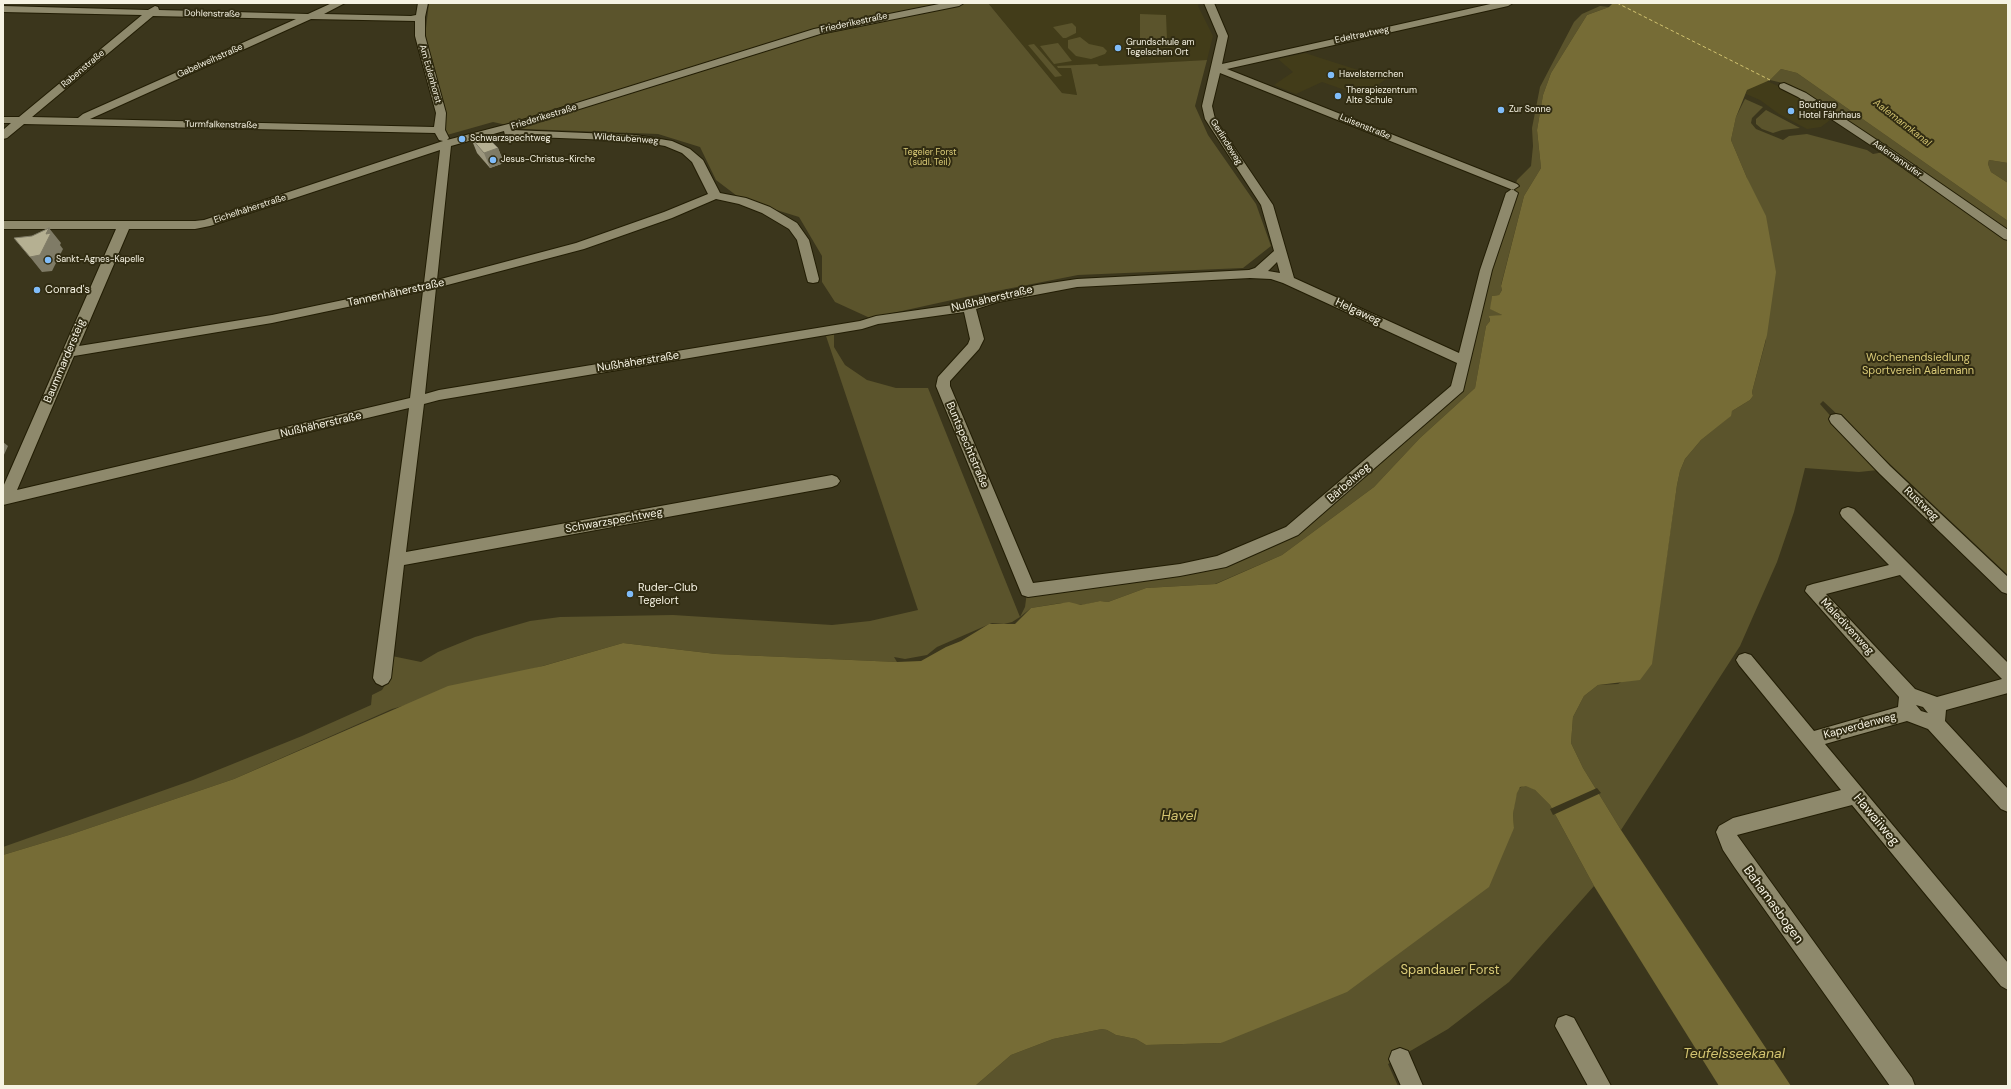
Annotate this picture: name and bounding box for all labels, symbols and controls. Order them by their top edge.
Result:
street label: Dohlenstraße [184,8,240,20]
street label: Friederikestraße [820,11,888,35]
street label: Edeltrautweg [1334,24,1390,46]
place label: Grundschule am Tegelschen Ort [1126,38,1195,59]
street label: Gabelweihstraße [176,42,244,80]
street label: Am Eulenhorst [416,43,444,105]
marker: Grundschule am Tegelschen Ort [1113,43,1123,53]
street label: Rabenstraße [59,48,107,90]
marker: Havelsternchen [1326,70,1336,80]
place label: Havelsternchen [1339,70,1403,80]
place label: Therapiezentrum Alte Schule [1346,86,1417,107]
marker: Therapiezentrum Alte Schule [1333,91,1343,101]
water label: Aalemannkanal [1871,97,1933,149]
place label: Boutique Hotel Fährhaus [1799,101,1861,122]
street label: Friederikestraße [510,102,578,132]
marker: Zur Sonne [1496,105,1506,115]
place label: Zur Sonne [1509,105,1551,115]
marker: Boutique Hotel Fährhaus [1786,106,1796,116]
street label: Luisenstraße [1338,112,1392,142]
street label: Gerlindeweg [1208,117,1244,167]
street label: Turmfalkenstraße [185,119,257,131]
street label: Wildtaubenweg [593,131,659,147]
marker: Schwarzspechtweg [457,134,467,144]
place label: Schwarzspechtweg [470,134,551,144]
street label: Aalemannufer [1870,138,1924,180]
park label: Tegeler Forst (südl. Teil) [903,148,957,169]
marker: Jesus-Christus-Kirche [488,155,498,165]
place label: Jesus-Christus-Kirche [501,155,595,165]
street label: Eichelhäherstraße [212,192,288,226]
marker: Sankt-Agnes-Kapelle [43,255,53,265]
place label: Sankt-Agnes-Kapelle [56,255,144,265]
street label: Tannenhäherstraße [346,276,446,310]
place label: Conrad's [45,283,90,297]
street label: Nußhäherstraße [950,283,1034,315]
marker: Conrad's [32,285,42,295]
street label: Helgaweg [1333,296,1383,328]
street label: Baummardersteig [41,317,89,405]
street label: Nußhäherstraße [596,349,680,375]
park label: Wochenendsiedlung Sportverein Aalemann [1862,351,1974,377]
street label: Buntspechtstraße [943,400,991,490]
street label: Nußhäherstraße [279,409,363,441]
street label: Bärbelweg [1325,461,1373,505]
street label: Rustweg [1901,484,1941,524]
street label: Schwarzspechtweg [564,506,664,536]
place label: Ruder-Club Tegelort [638,581,698,607]
marker: Ruder-Club Tegelort [625,589,635,599]
street label: Maledivenweg [1818,596,1876,658]
street label: Kapverdenweg [1822,710,1898,742]
street label: Hawaiiweg [1850,791,1902,849]
water label: Havel [1161,808,1197,824]
street label: Bahamasbogen [1740,863,1806,947]
park label: Spandauer Forst [1400,963,1500,979]
water label: Teufelsseekanal [1683,1046,1785,1062]

